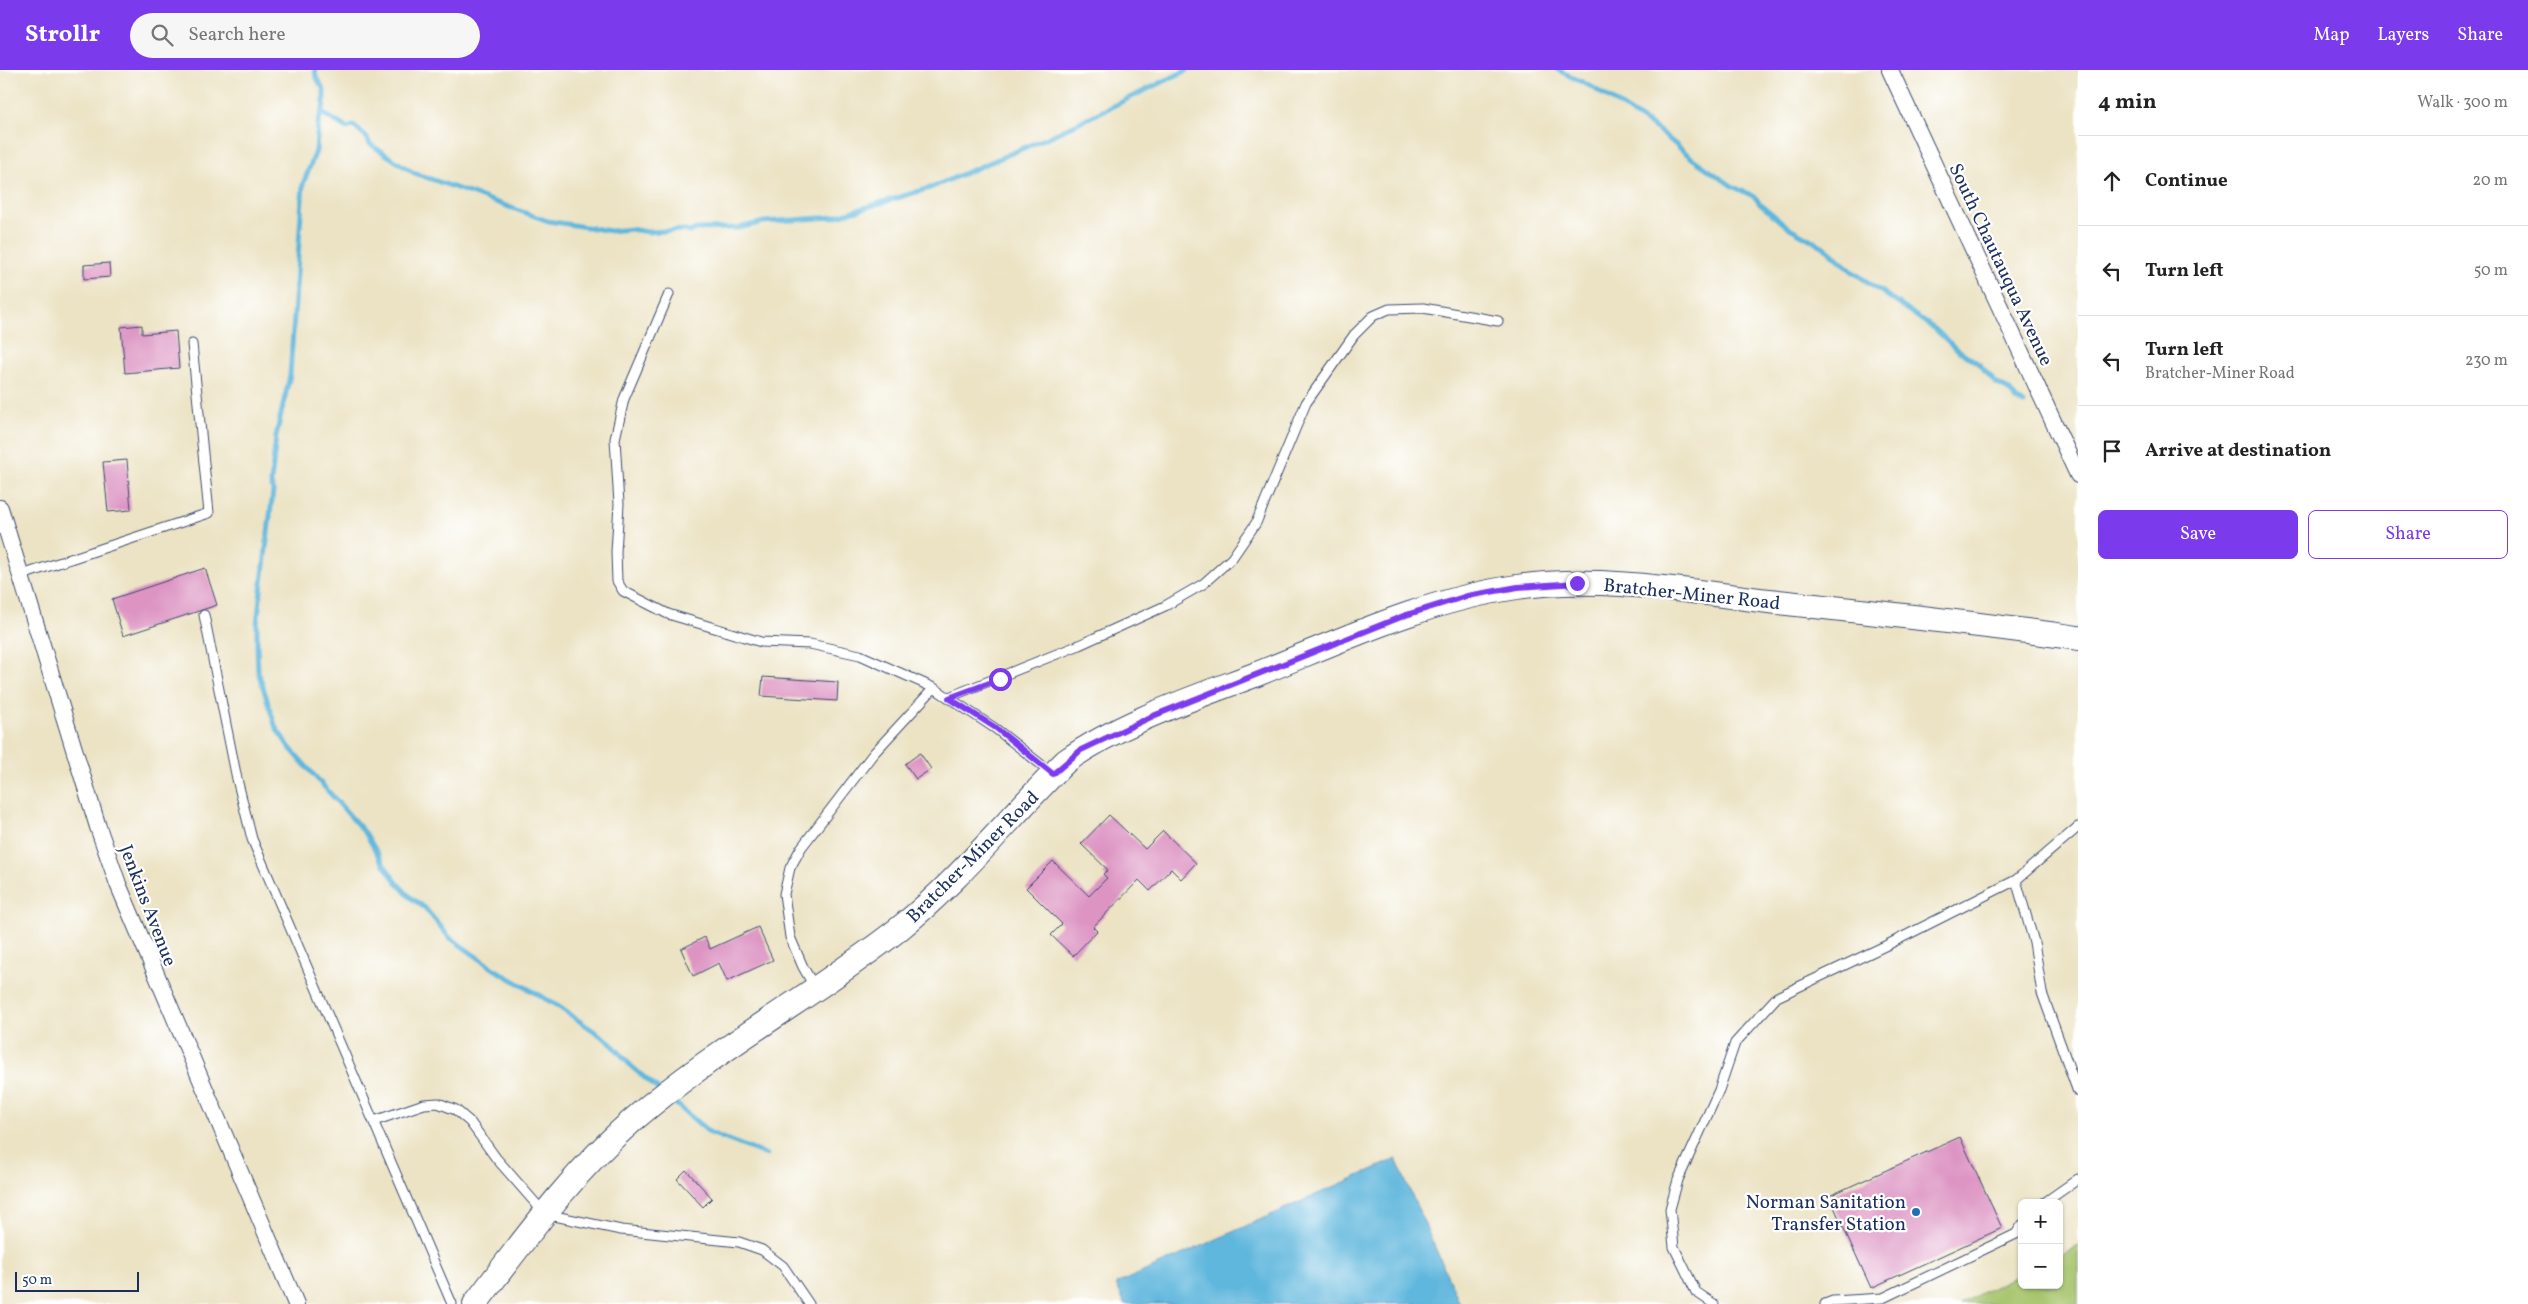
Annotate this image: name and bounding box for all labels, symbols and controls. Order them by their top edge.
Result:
search box [130,13,480,58]
text: Strollr [25,18,100,52]
icon: search [148,21,176,49]
text: Search here [188,22,286,48]
text: Map [2313,23,2349,48]
text: Layers [2377,23,2429,48]
text: Share [2457,23,2503,48]
text: 4 min [2098,88,2157,117]
text: Walk · 300 m [2417,92,2508,114]
street label: South Chautauqua Avenue [1942,159,2059,370]
icon: ahead [2098,167,2126,195]
text: Continue [2145,168,2228,194]
text: 20 m [2473,170,2508,192]
icon: left [2098,257,2126,285]
text: Turn left [2145,258,2224,284]
text: 50 m [2474,260,2508,282]
text: Turn left [2145,337,2224,363]
icon: left [2098,347,2126,375]
text: 230 m [2465,350,2508,372]
text: Bratcher-Miner Road [2145,363,2295,385]
icon: arrive [2098,437,2126,465]
text: Arrive at destination [2145,438,2331,464]
button: Save [2098,510,2298,559]
button: Share [2308,510,2508,559]
route end [1566,572,1589,595]
street label: Bratcher-Miner Road [1602,573,1782,617]
route start [989,668,1012,691]
street label: Bratcher-Miner Road [901,785,1045,929]
street label: Jenkins Avenue [112,841,182,970]
place label: Norman Sanitation Transfer Station [1746,1190,1906,1238]
map controls [2018,1199,2063,1289]
button: + [2018,1199,2063,1244]
marker: Norman Sanitation Transfer Station [1910,1206,1922,1218]
button: − [2018,1244,2063,1289]
scale bar [15,1269,139,1292]
text: 50 m [22,1271,52,1290]

